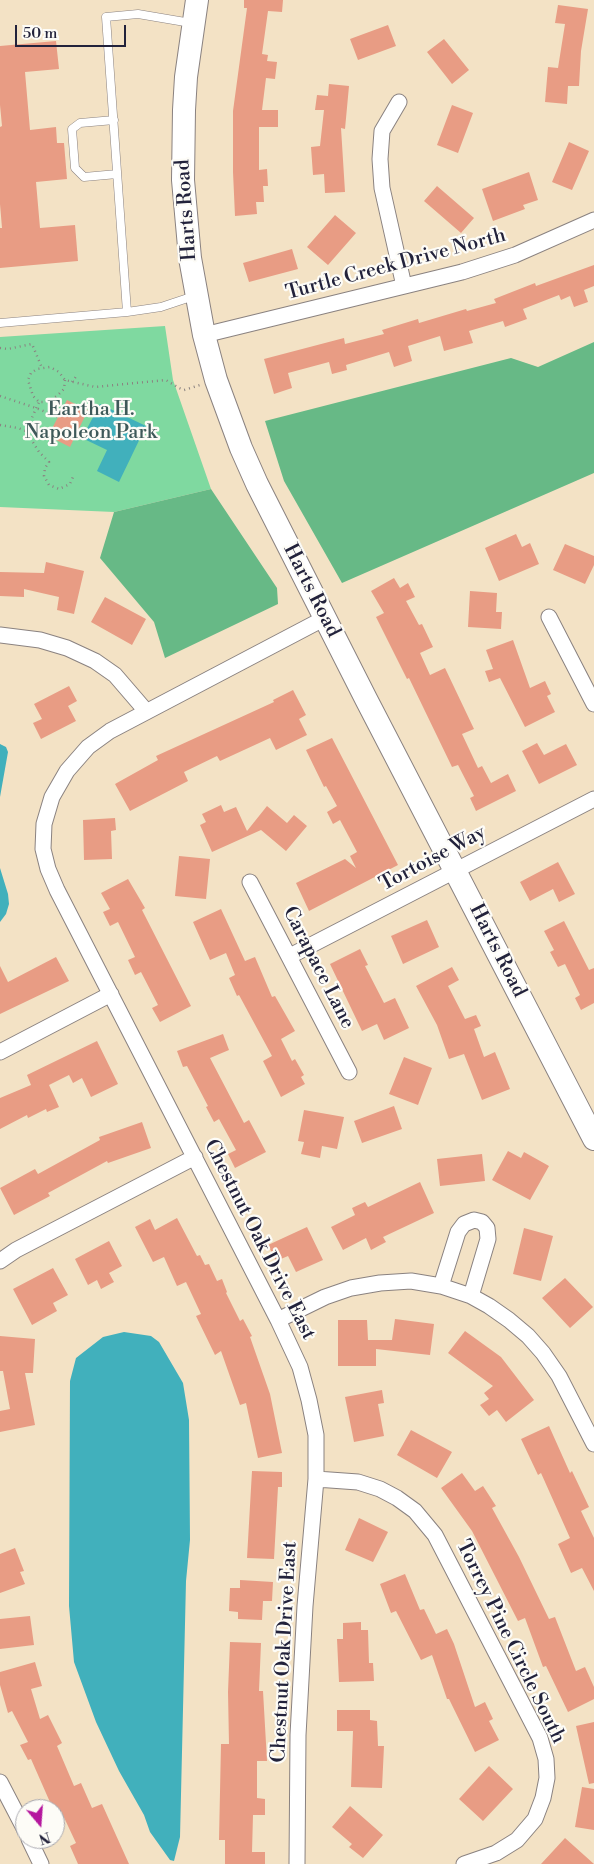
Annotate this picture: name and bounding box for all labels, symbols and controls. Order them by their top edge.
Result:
scale bar [18,15,129,47]
text: 50 m [23,24,57,43]
street label: Harts Road [171,158,203,262]
street label: Turtle Creek Drive North [283,224,509,306]
park label: Eartha H. Napoleon Park [25,398,157,445]
street label: Harts Road [277,540,345,642]
street label: Tortoise Way [376,821,490,897]
street label: Harts Road [463,900,531,1002]
street label: Carapace Lane [277,903,359,1033]
street label: Chestnut Oak Drive East [198,1136,320,1344]
street label: Torrey Pine Circle South [450,1536,570,1748]
street label: Chestnut Oak Drive East [267,1541,303,1763]
north arrow [15,1799,65,1849]
text: N [36,1827,52,1848]

